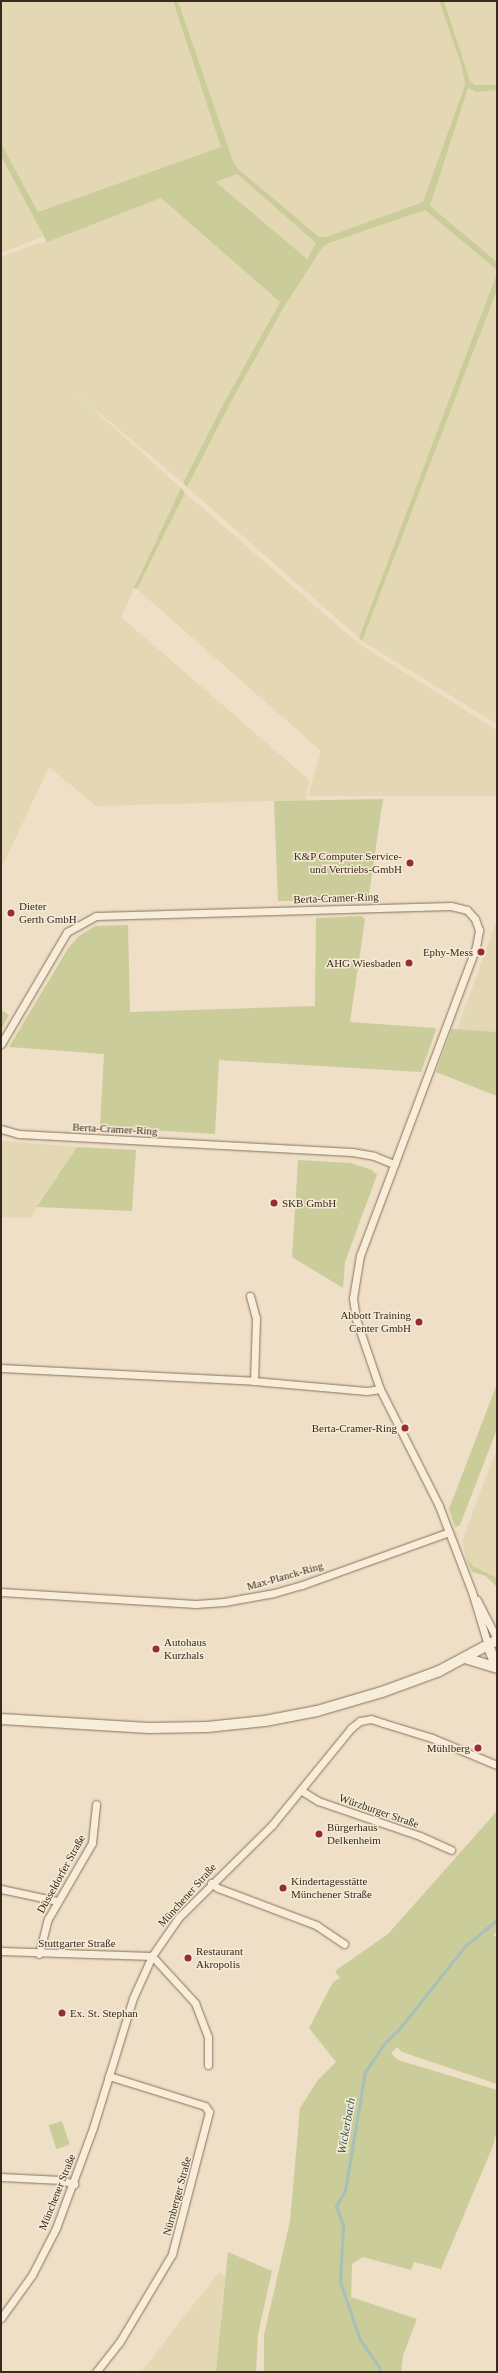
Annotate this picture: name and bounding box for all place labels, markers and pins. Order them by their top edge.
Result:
place label: K&P Computer Service- und Vertriebs-GmbH [293,850,402,876]
marker: K&P Computer Service- und Vertriebs-GmbH [405,858,415,868]
place label: Dieter Gerth GmbH [19,900,77,926]
marker: Dieter Gerth GmbH [6,908,16,918]
place label: Ephy-Mess [423,945,473,959]
marker: Ephy-Mess [476,947,486,957]
place label: AHG Wiesbaden [326,956,401,970]
marker: AHG Wiesbaden [404,958,414,968]
place label: SKB GmbH [282,1196,336,1210]
marker: SKB GmbH [269,1198,279,1208]
place label: Abbott Training Center GmbH [340,1309,411,1335]
marker: Abbott Training Center GmbH [414,1317,424,1327]
place label: Berta-Cramer-Ring [312,1421,397,1435]
marker: Berta-Cramer-Ring [400,1423,410,1433]
place label: Autohaus Kurzhals [164,1636,206,1662]
marker: Autohaus Kurzhals [151,1644,161,1654]
place label: Mühlberg [427,1741,470,1755]
marker: Mühlberg [473,1743,483,1753]
place label: Bürgerhaus Delkenheim [327,1821,381,1847]
marker: Bürgerhaus Delkenheim [314,1829,324,1839]
place label: Kindertagesstätte Münchener Straße [291,1875,372,1901]
marker: Kindertagesstätte Münchener Straße [278,1883,288,1893]
place label: Restaurant Akropolis [196,1945,243,1971]
marker: Restaurant Akropolis [183,1953,193,1963]
place label: Ex. St. Stephan [70,2006,138,2020]
marker: Ex. St. Stephan [57,2008,67,2018]

